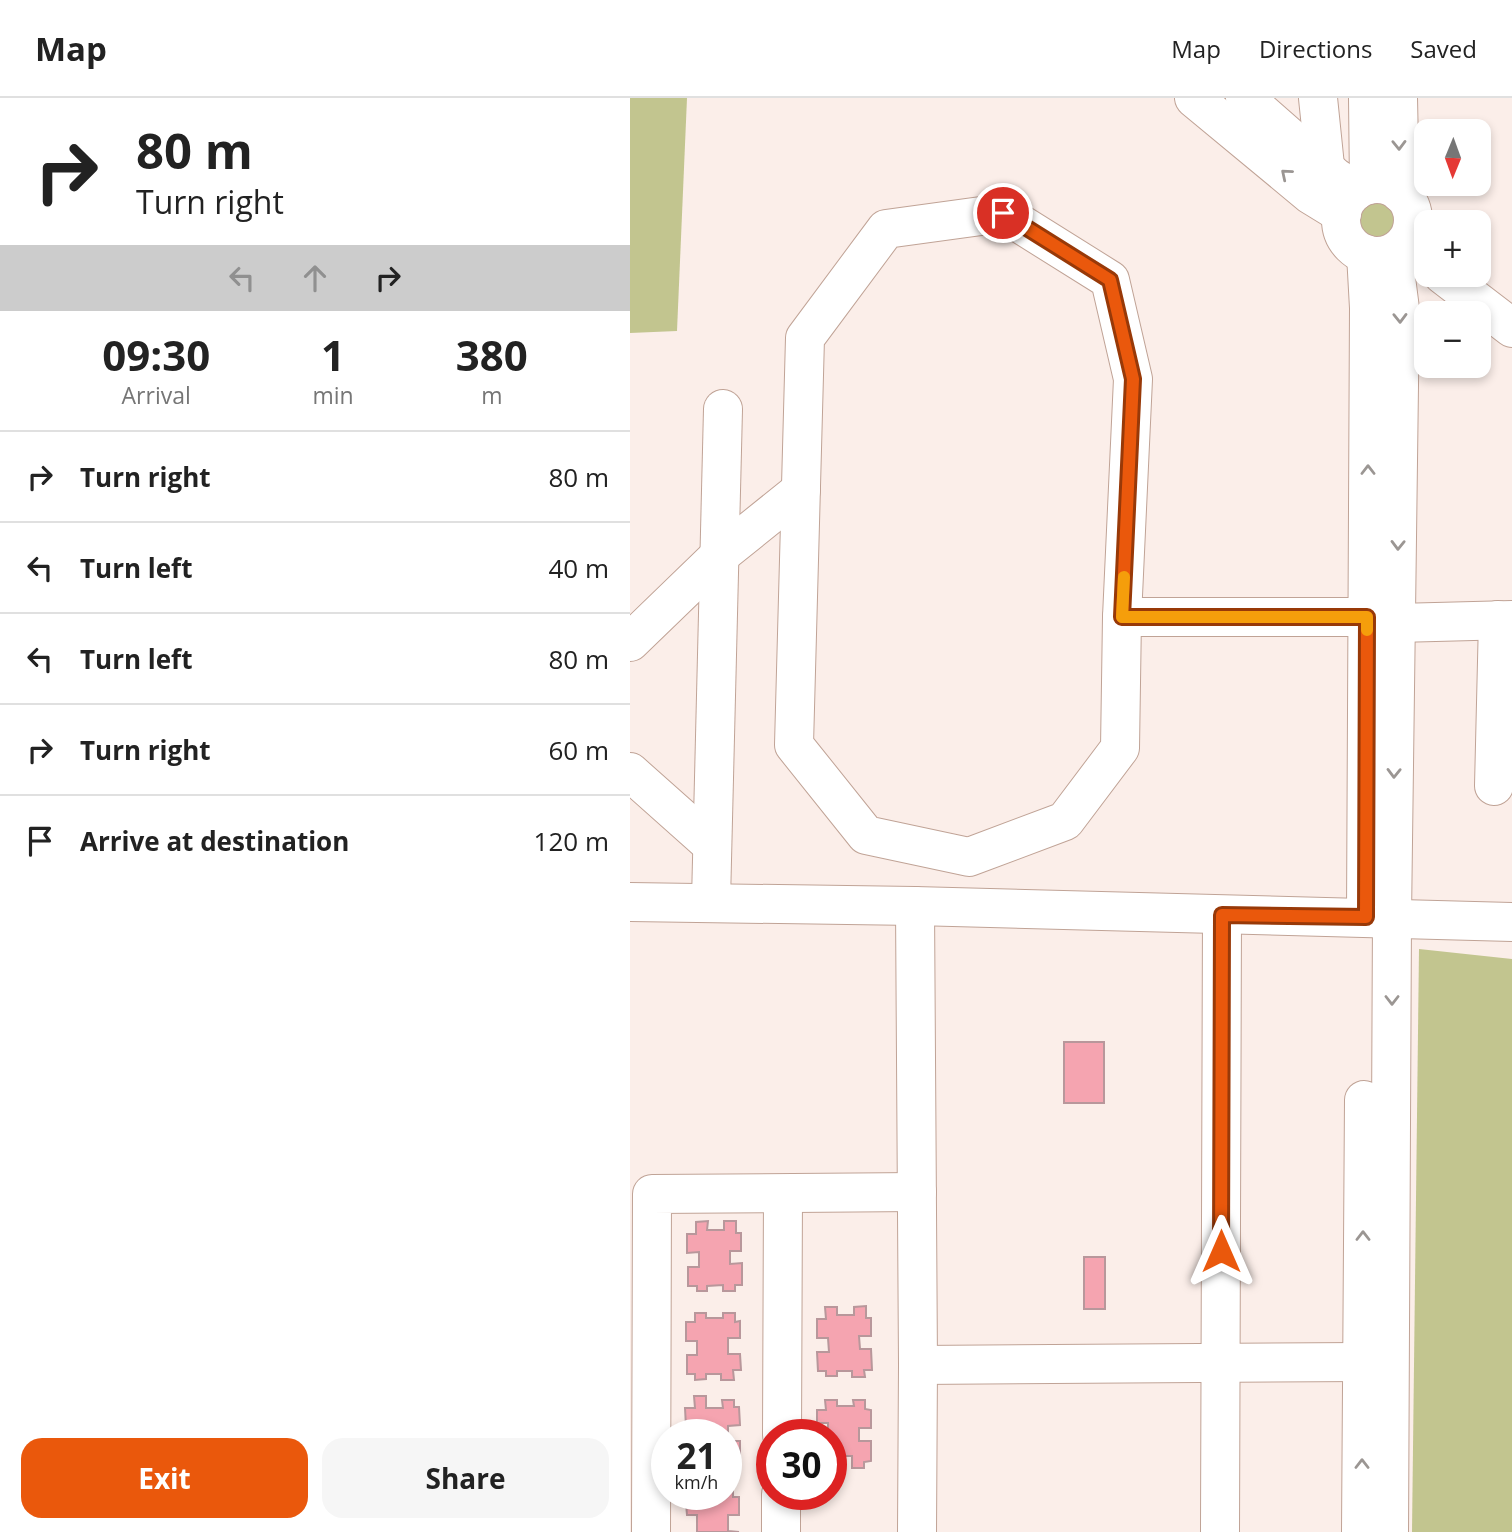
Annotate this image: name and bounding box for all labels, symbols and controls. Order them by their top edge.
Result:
text: Map [35,26,107,71]
text: Map [1171,32,1221,65]
text: Directions [1259,32,1372,65]
text: Saved [1410,32,1477,65]
text: 80 m [136,117,253,183]
north arrow [1414,119,1491,196]
map controls [1414,119,1491,378]
icon: right [21,126,112,217]
one-way arrow [1391,141,1407,151]
one-way arrow [1282,170,1294,183]
text: Turn right [136,180,284,223]
pin [973,183,1033,243]
icon: arrive [984,194,1022,232]
button: + [1414,210,1491,287]
icon: left [223,259,261,297]
icon: ahead [296,259,334,297]
icon: right [369,259,407,297]
button: − [1414,301,1491,378]
one-way arrow [1392,313,1408,324]
text: 09:30 [102,326,210,383]
text: 1 [321,326,345,383]
text: 380 [456,326,528,383]
text: Arrival [122,379,191,411]
text: min [312,379,354,411]
text: m [481,379,502,411]
icon: right [21,458,59,496]
text: Turn right [80,459,211,495]
text: 80 m [548,459,609,495]
one-way arrow [1360,464,1376,475]
one-way arrow [1390,540,1405,551]
icon: left [21,549,59,587]
text: Turn left [80,550,192,586]
text: 40 m [548,550,609,586]
icon: left [21,640,59,678]
text: Turn left [80,641,192,677]
text: 80 m [548,641,609,677]
icon: right [21,731,59,769]
text: Turn right [80,732,211,768]
text: 60 m [548,732,609,768]
one-way arrow [1387,768,1402,779]
icon: arrive [21,822,59,860]
text: Arrive at destination [80,823,349,859]
text: 120 m [534,823,609,859]
one-way arrow [1384,996,1400,1006]
position arrow [1184,1214,1258,1288]
one-way arrow [1355,1231,1371,1241]
speed limit sign: 30 [756,1419,847,1510]
text: 21 [676,1432,717,1479]
button: Exit [21,1438,308,1518]
button: Share [322,1438,609,1518]
one-way arrow [1354,1458,1370,1469]
text: km/h [675,1470,718,1494]

